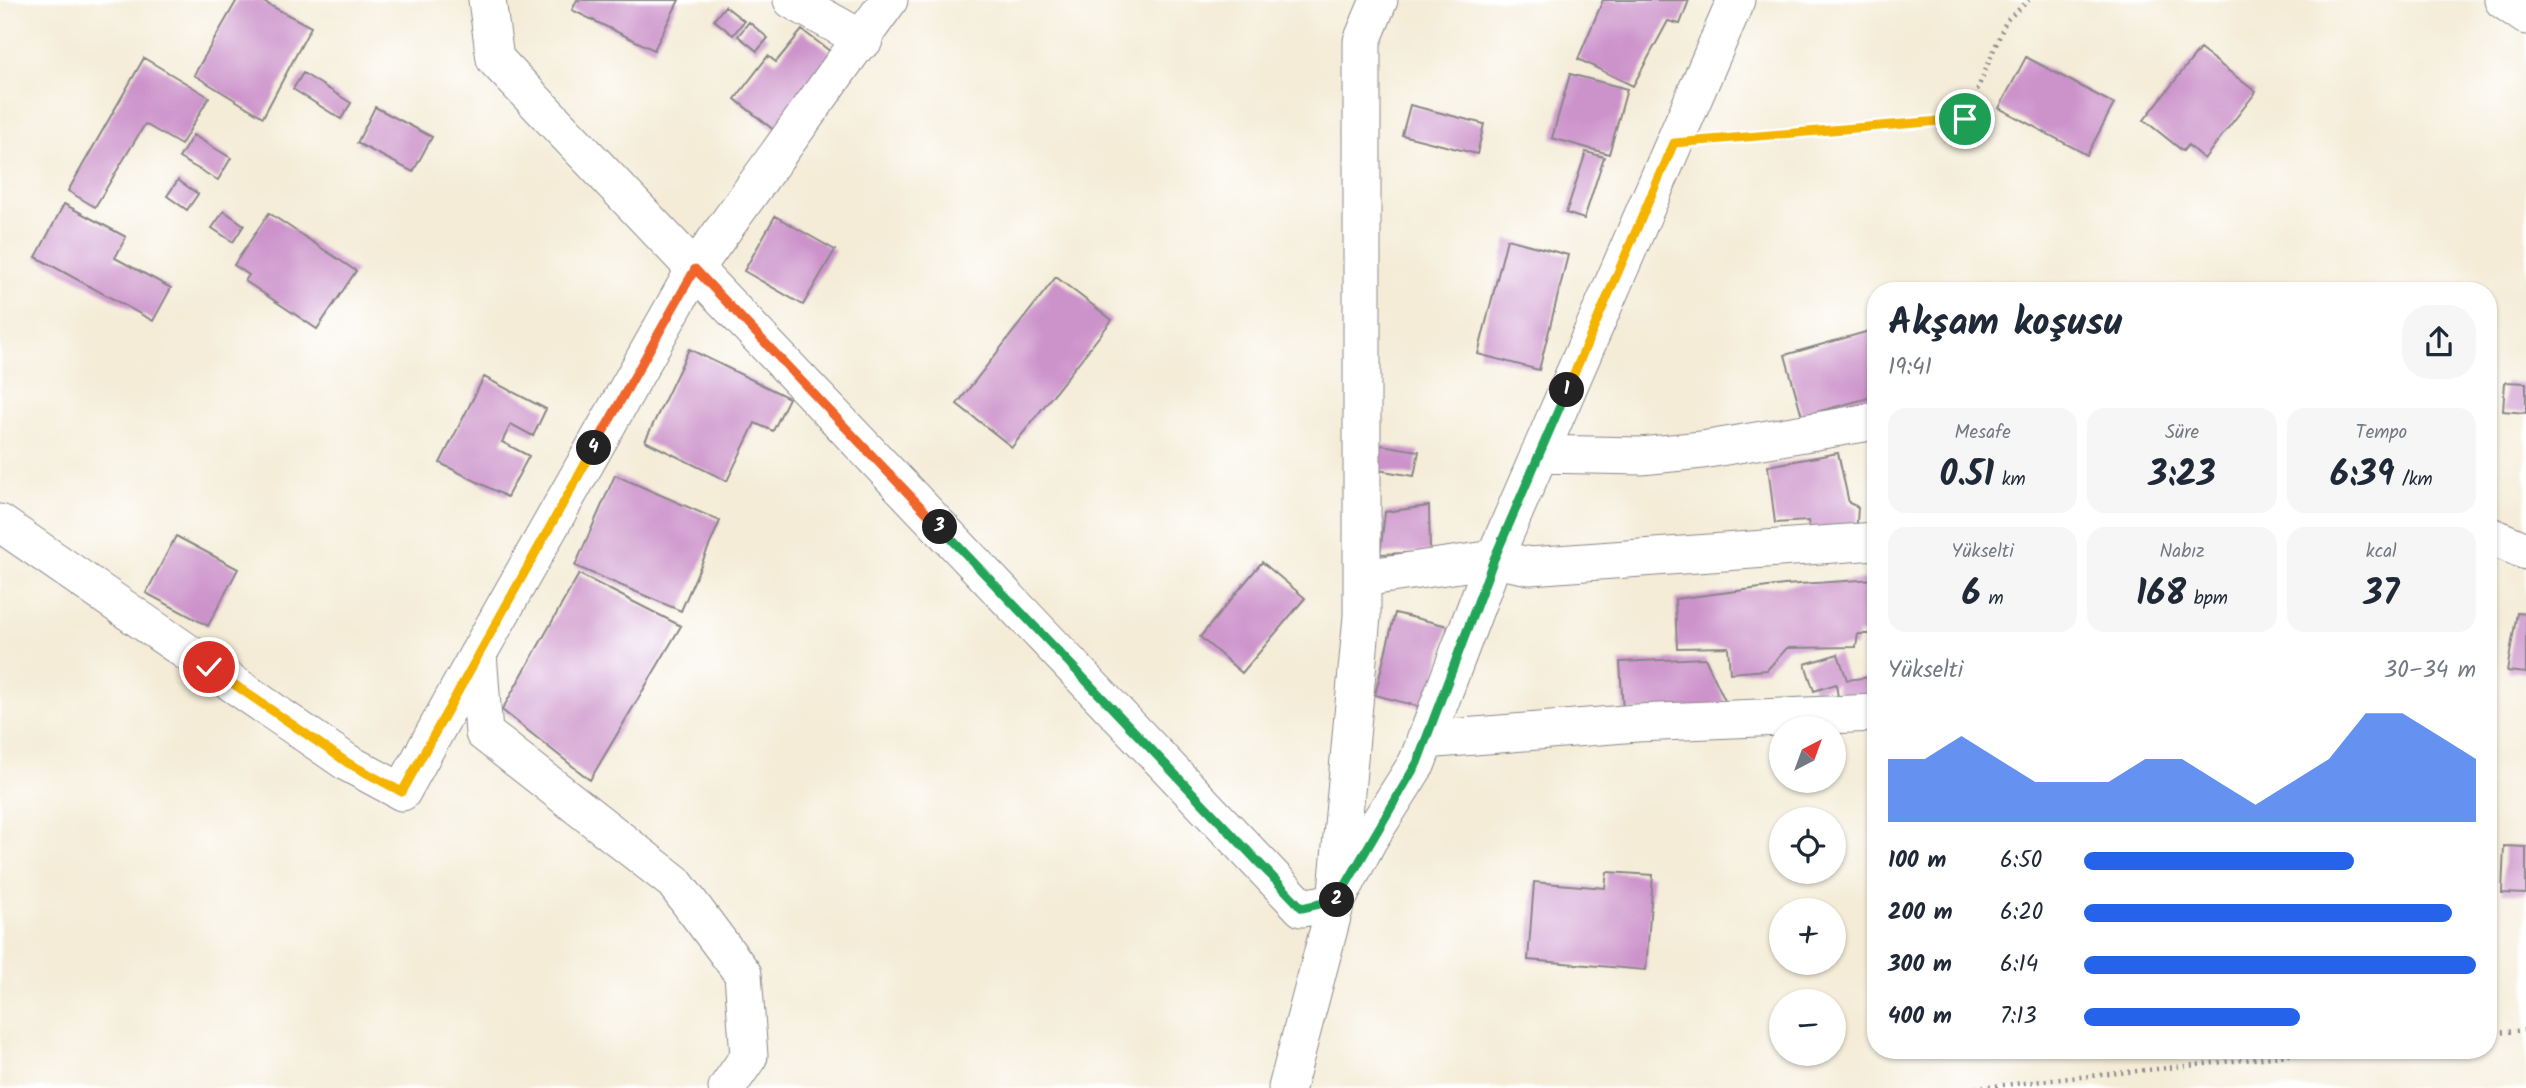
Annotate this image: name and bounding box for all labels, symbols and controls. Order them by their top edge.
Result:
pin [1935,89,1995,149]
icon: arrive [1946,100,1984,138]
text: Akşam koşusu [1888,294,2122,354]
button: share [2402,305,2476,379]
text: 19:41 [1888,350,1932,386]
pin: 1 [1550,372,1584,408]
text: 1 [1564,374,1569,404]
text: Mesafe [1955,418,2011,448]
text: Süre [2165,418,2199,448]
text: Tempo [2356,418,2407,448]
pin: 4 [576,430,612,466]
text: 4 [588,432,599,462]
text: 0.51 [1940,448,1994,504]
text: 3:23 [2148,448,2216,504]
text: 6:39 [2330,448,2394,504]
text: km [1994,465,2026,495]
text: /km [2394,465,2433,495]
pin: 3 [922,510,958,544]
text: 3 [934,511,945,541]
text: Yükselti [1952,537,2014,567]
text: Nabız [2159,537,2205,567]
text: kcal [2366,537,2397,567]
text: 6 [1962,567,1981,623]
text: 168 [2136,567,2186,623]
text: 37 [2363,567,2399,623]
text: m [1981,584,2004,614]
text: bpm [2186,584,2228,614]
pin [179,637,239,697]
icon: check [190,648,228,686]
text: Yükselti [1888,653,1963,689]
text: 30–34 m [2384,653,2476,689]
north arrow [1769,716,1846,793]
map controls [1769,716,1846,1066]
button: locate [1769,807,1846,884]
text: 100 m [1888,843,1946,879]
text: 6:50 [2000,843,2042,879]
pin: 2 [1320,883,1354,918]
text: 2 [1331,884,1342,914]
text: 200 m [1888,895,1953,931]
text: 6:20 [2000,895,2043,931]
button: + [1769,898,1846,975]
text: 300 m [1888,947,1952,983]
text: 6:14 [2000,947,2038,983]
button: − [1769,989,1846,1066]
text: 400 m [1888,999,1952,1035]
text: 7:13 [2000,999,2037,1035]

